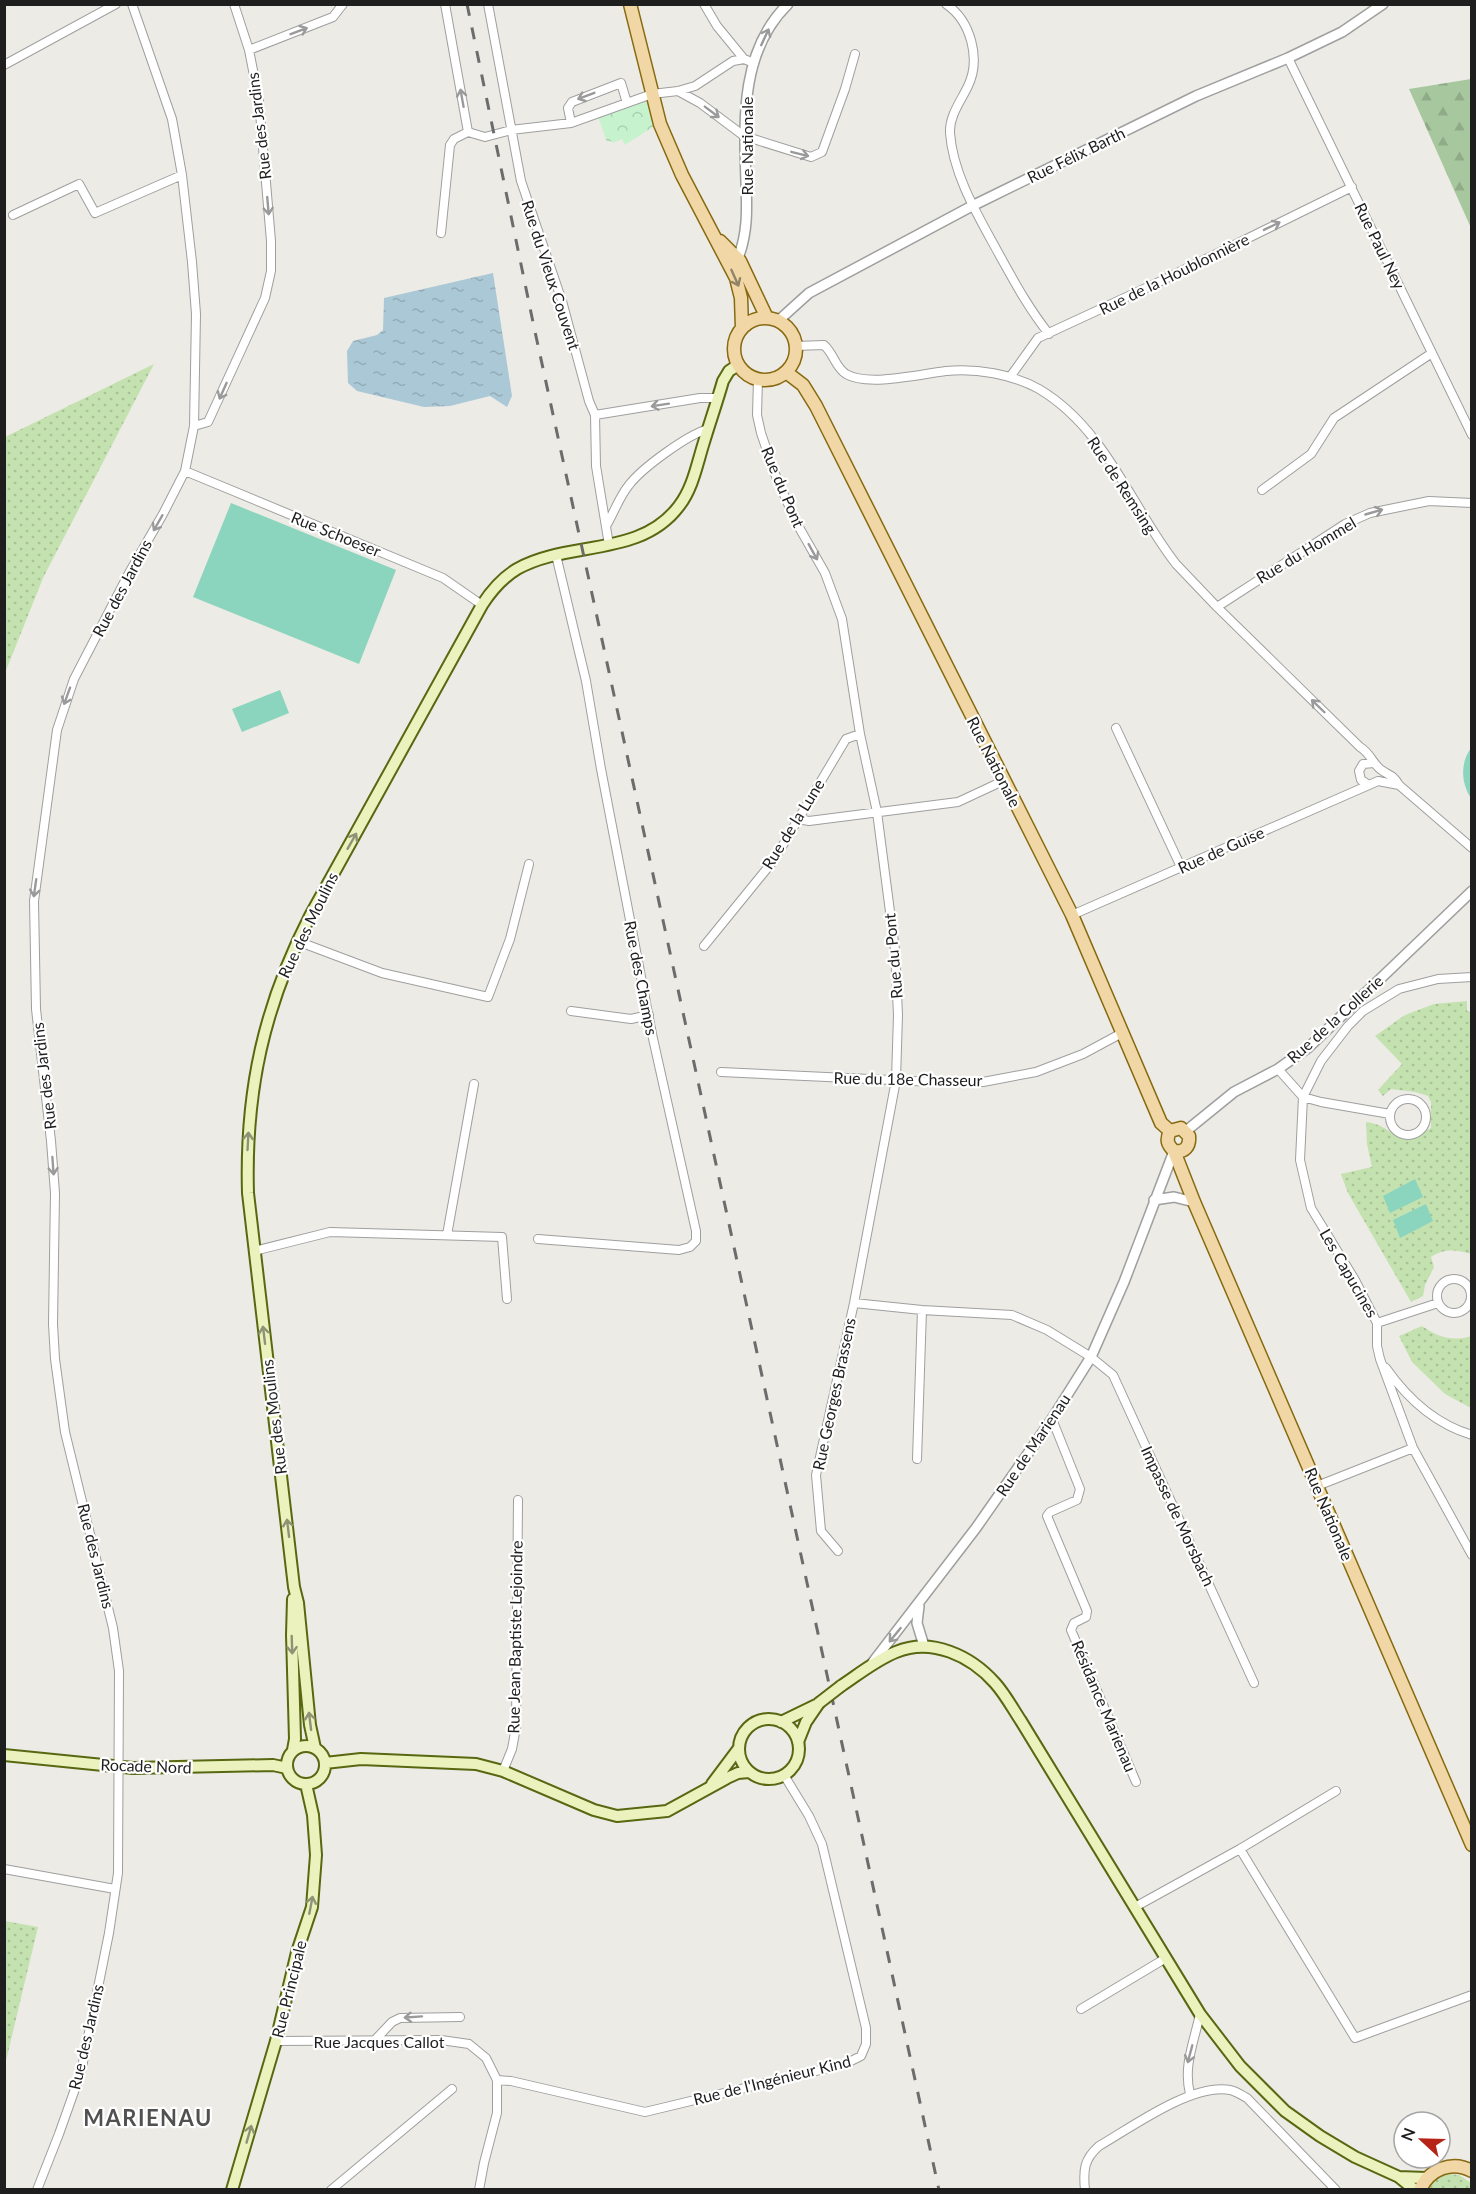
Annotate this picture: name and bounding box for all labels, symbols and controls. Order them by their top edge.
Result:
one-way arrow [289,25,307,36]
one-way arrow [760,28,772,46]
street label: Rue des Jardins [243,71,274,181]
one-way arrow [456,88,467,108]
one-way arrow [577,92,596,103]
street label: Rue Nationale [737,96,756,196]
one-way arrow [703,106,719,119]
street label: Rue Félix Barth [1024,123,1128,186]
one-way arrow [790,149,809,160]
one-way arrow [263,196,274,216]
street label: Rue du Vieux Couvent [518,198,585,352]
street label: Rue Paul Ney [1351,199,1410,293]
one-way arrow [1262,220,1280,232]
street label: Rue de la Houblonnière [1096,229,1252,318]
one-way arrow [730,269,741,287]
one-way arrow [216,382,227,400]
one-way arrow [651,399,671,410]
street label: Rue de Remsing [1084,433,1161,537]
street label: Rue du Pont [758,444,809,530]
one-way arrow [1364,506,1383,517]
street label: Rue Schoeser [289,507,384,560]
street label: Rue du Hommel [1253,512,1359,587]
one-way arrow [151,514,163,531]
street label: Rue des Jardins [88,536,155,640]
one-way arrow [807,543,819,560]
one-way arrow [61,686,72,705]
one-way arrow [1311,699,1326,714]
street label: Rue Nationale [964,713,1025,810]
street label: Rue de la Lune [757,775,828,872]
street label: Rue de Guise [1175,822,1267,877]
one-way arrow [346,833,358,850]
street label: Rue des Moulins [274,869,341,981]
one-way arrow [30,877,41,897]
street label: Rue du Pont [879,912,906,1000]
street label: Rue des Champs [621,919,662,1037]
street label: Rue de la Collerie [1283,971,1386,1067]
street label: Rue des Jardins [28,1021,59,1131]
street label: Rue du 18e Chasseur [833,1068,983,1089]
one-way arrow [243,1131,254,1151]
one-way arrow [48,1155,59,1175]
street label: Les Capucines [1316,1225,1383,1321]
street label: Rue Georges Brassens [808,1316,859,1472]
one-way arrow [259,1325,270,1345]
street label: Rue des Moulins [257,1358,290,1476]
street label: Rue de Marienau [991,1390,1074,1499]
street label: Impasse de Morsbach [1138,1443,1219,1589]
street label: Rue Nationale [1301,1465,1358,1563]
street label: Rue des Jardins [74,1501,119,1610]
one-way arrow [282,1519,293,1539]
street label: Rue Jean Baptiste Lejoindre [503,1540,526,1734]
one-way arrow [888,1627,901,1643]
one-way arrow [286,1634,298,1654]
street label: Résidance Marienau [1068,1637,1141,1774]
one-way arrow [305,1712,316,1732]
street label: Rocade Nord [100,1754,192,1777]
one-way arrow [306,1896,317,1915]
street label: Rue Principale [267,1938,310,2040]
street label: Rue des Jardins [64,1982,107,2091]
one-way arrow [403,2012,423,2023]
street label: Rue Jacques Callot [314,2032,445,2051]
one-way arrow [1184,2044,1195,2063]
street label: Rue de l'Ingénieur Kind [691,2051,853,2108]
district label: MARIENAU [83,2104,213,2131]
north arrow [1392,2110,1452,2170]
one-way arrow [244,2125,255,2144]
text: N [1397,2125,1419,2143]

